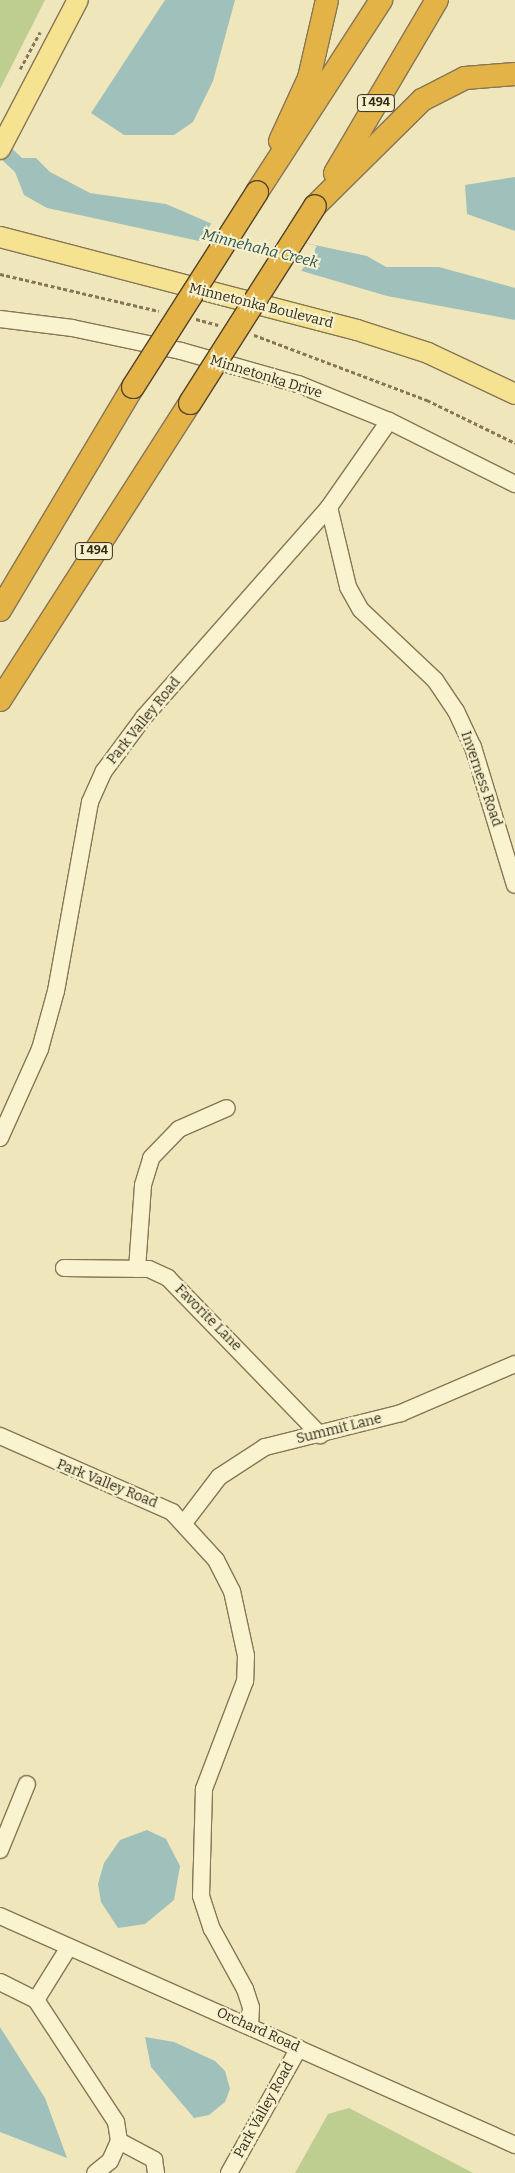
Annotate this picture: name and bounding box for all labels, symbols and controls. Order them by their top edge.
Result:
road number: I 494 [356,94,396,112]
water label: Minnehaha Creek [200,226,320,272]
street label: Minnetonka Boulevard [187,280,335,332]
street label: Minnetonka Drive [208,352,324,402]
road number: I 494 [74,542,114,560]
street label: Park Valley Road [104,674,184,768]
street label: Inverness Road [457,729,505,829]
street label: Favorite Lane [171,1281,245,1355]
street label: Summit Lane [295,1410,383,1448]
street label: Park Valley Road [54,1456,160,1512]
street label: Orchard Road [214,2004,302,2056]
street label: Park Valley Road [231,2059,297,2161]

